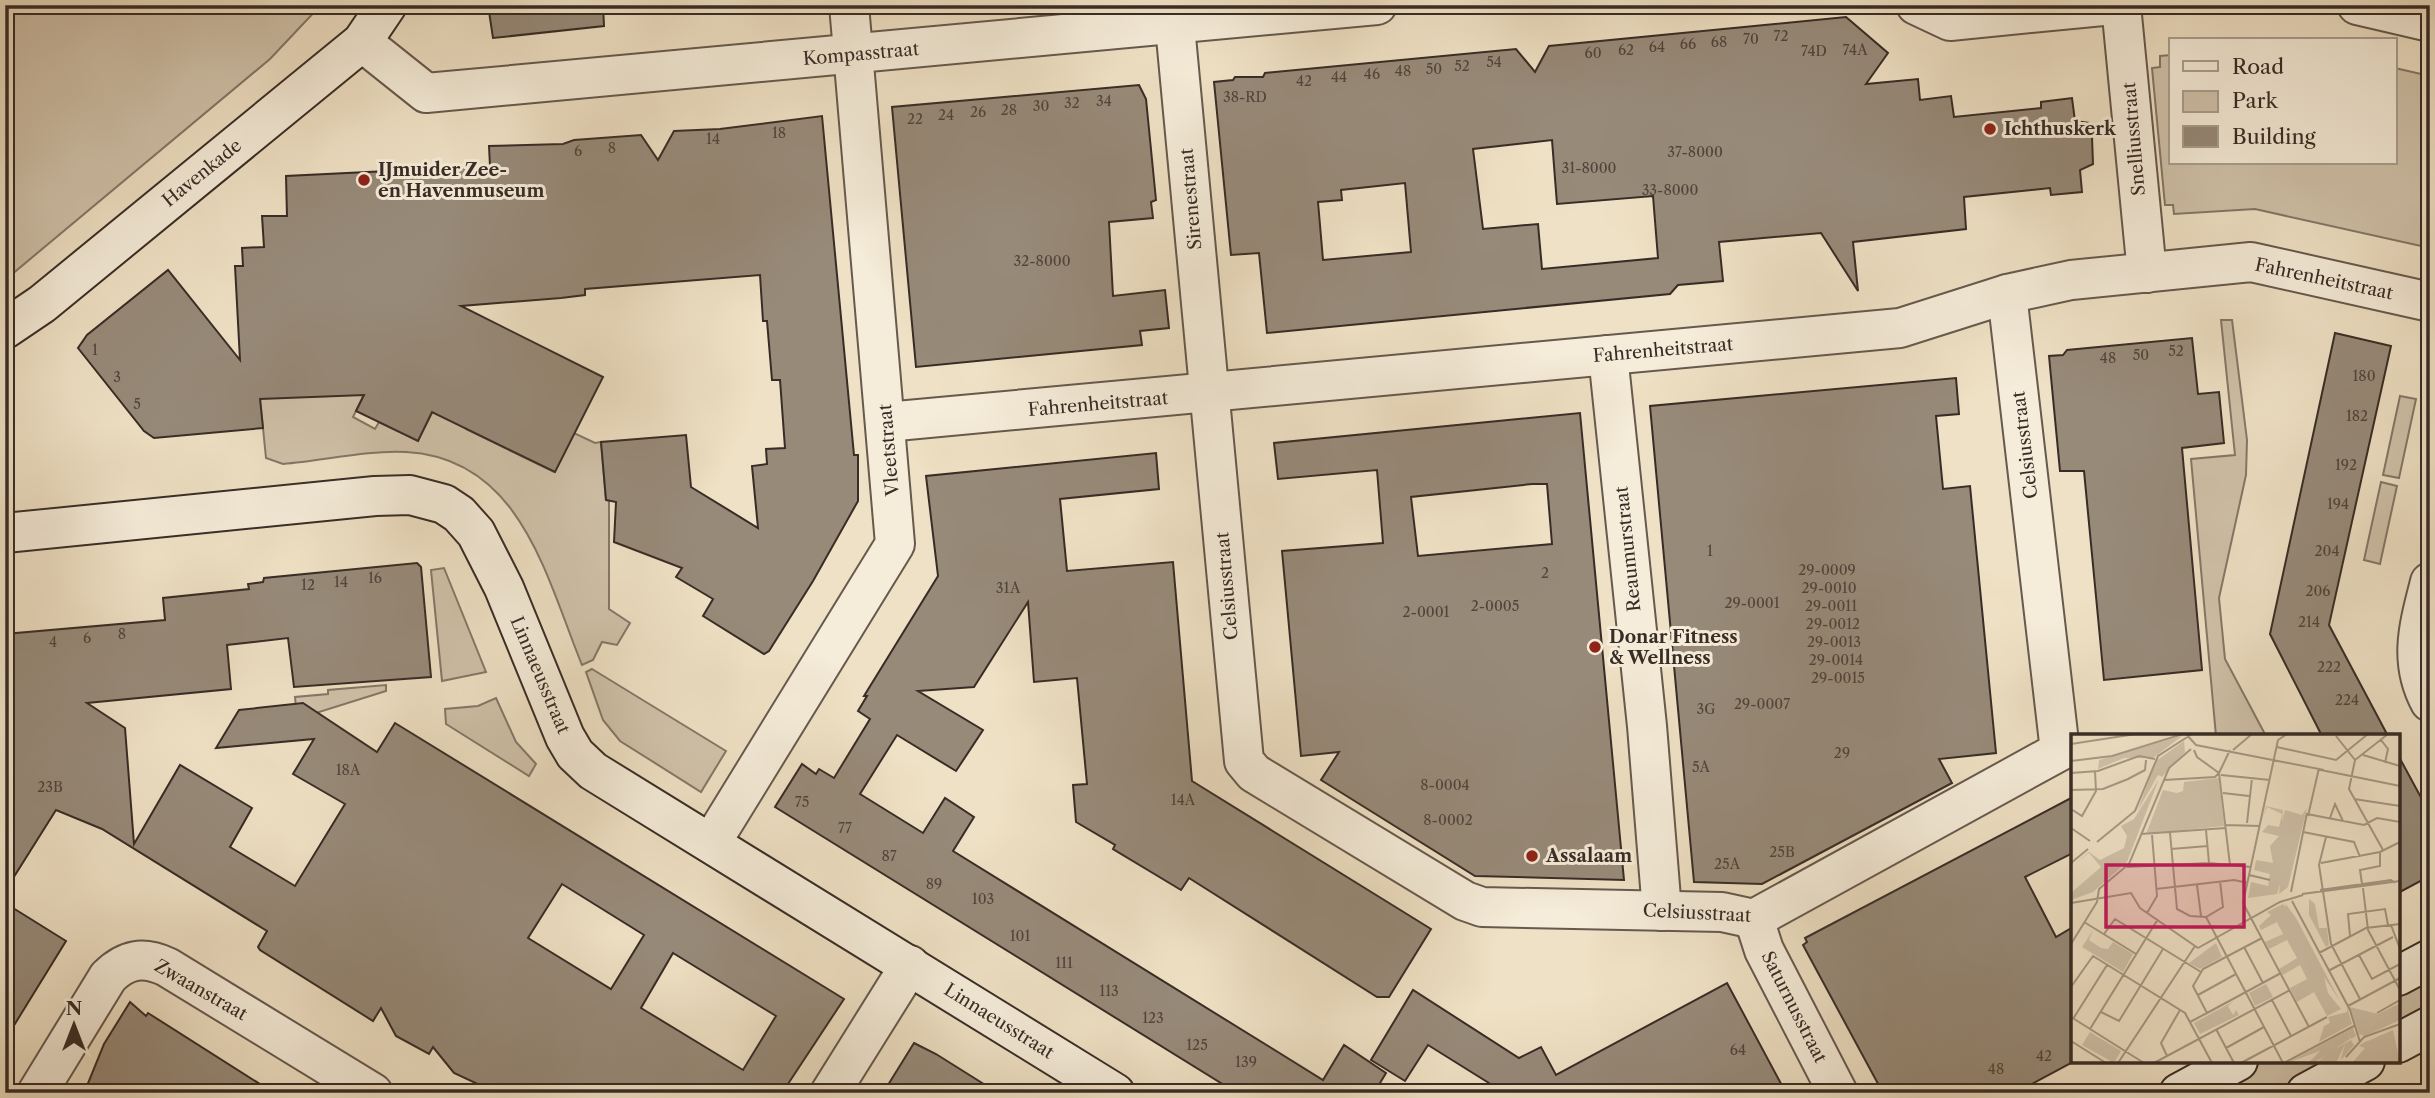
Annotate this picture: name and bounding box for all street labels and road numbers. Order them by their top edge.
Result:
street label: Kompasstraat [802,38,921,70]
street label: Snelliusstraat [2118,81,2150,197]
street label: Havenkade [158,134,246,212]
street label: Sirenestraat [1176,147,1206,251]
street label: Fahrenheitstraat [2253,254,2396,305]
street label: Fahrenheitstraat [1592,333,1735,367]
street label: Fahrenheitstraat [1027,387,1170,421]
street label: Celsiusstraat [2007,389,2043,500]
street label: Vleetstraat [874,402,904,498]
street label: Reaumurstraat [1610,485,1646,613]
street label: Celsiusstraat [1211,530,1243,641]
street label: Linnaeusstraat [505,613,575,738]
street label: Celsiusstraat [1642,899,1752,927]
street label: Saturnusstraat [1756,947,1832,1067]
street label: Zwaanstraat [151,955,252,1026]
street label: Linnaeusstraat [940,978,1058,1064]

